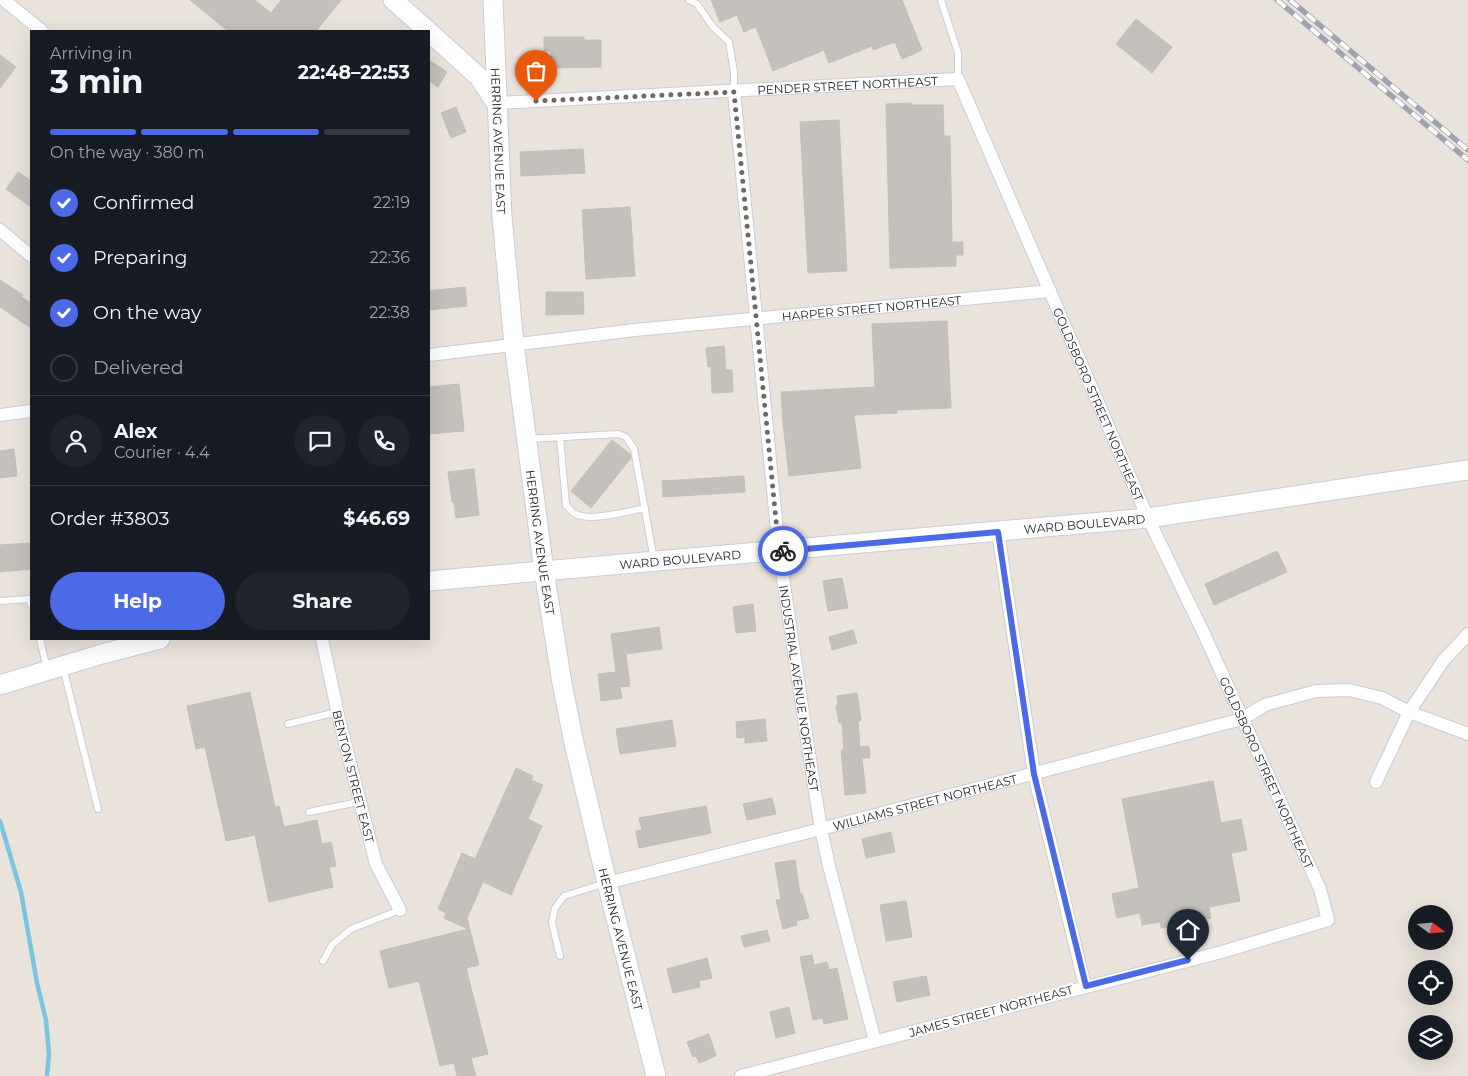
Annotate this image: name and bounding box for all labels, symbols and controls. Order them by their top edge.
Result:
text: Arriving in [50,44,132,63]
pin [515,50,557,101]
icon: bag [522,57,550,85]
text: 22:48–22:53 [298,61,410,84]
text: 3 min [50,62,143,101]
street label: HERRING AVENUE EAST [488,67,509,215]
street label: PENDER STREET NORTHEAST [757,73,938,97]
text: On the way · 380 m [50,143,205,162]
icon: check [50,189,78,217]
text: Confirmed [93,191,194,214]
text: 22:19 [373,193,410,212]
icon: check [50,244,78,272]
text: Preparing [93,246,188,269]
text: 22:36 [370,248,410,267]
street label: HARPER STREET NORTHEAST [781,292,962,324]
icon: check [50,299,78,327]
text: On the way [93,301,201,324]
text: 22:38 [369,303,410,322]
street label: GOLDSBORO STREET NORTHEAST [1050,305,1147,503]
text: Delivered [93,356,184,379]
button: person [50,415,102,467]
button: chat [294,415,346,467]
button: phone [358,415,410,467]
text: Alex [114,420,157,443]
text: Courier · 4.4 [114,443,210,462]
street label: HERRING AVENUE EAST [523,469,559,616]
text: Order #3803 [50,507,169,530]
text: $46.69 [343,507,410,530]
street label: WARD BOULEVARD [1023,511,1146,536]
courier [758,526,808,576]
icon: bike [769,537,797,565]
street label: WARD BOULEVARD [619,546,742,572]
button: Help [50,572,225,630]
button: Share [235,572,410,630]
street label: INDUSTRIAL AVENUE NORTHEAST [777,584,822,793]
street label: GOLDSBORO STREET NORTHEAST [1217,674,1317,871]
street label: BENTON STREET EAST [330,709,378,844]
street label: WILLIAMS STREET NORTHEAST [831,771,1019,833]
street label: HERRING AVENUE EAST [596,866,647,1012]
north arrow [1408,905,1452,950]
map controls [1408,905,1453,1060]
pin [1167,909,1209,960]
icon: home [1174,916,1202,944]
button: locate [1408,960,1453,1005]
street label: JAMES STREET NORTHEAST [906,982,1075,1040]
button: layers [1408,1015,1453,1060]

